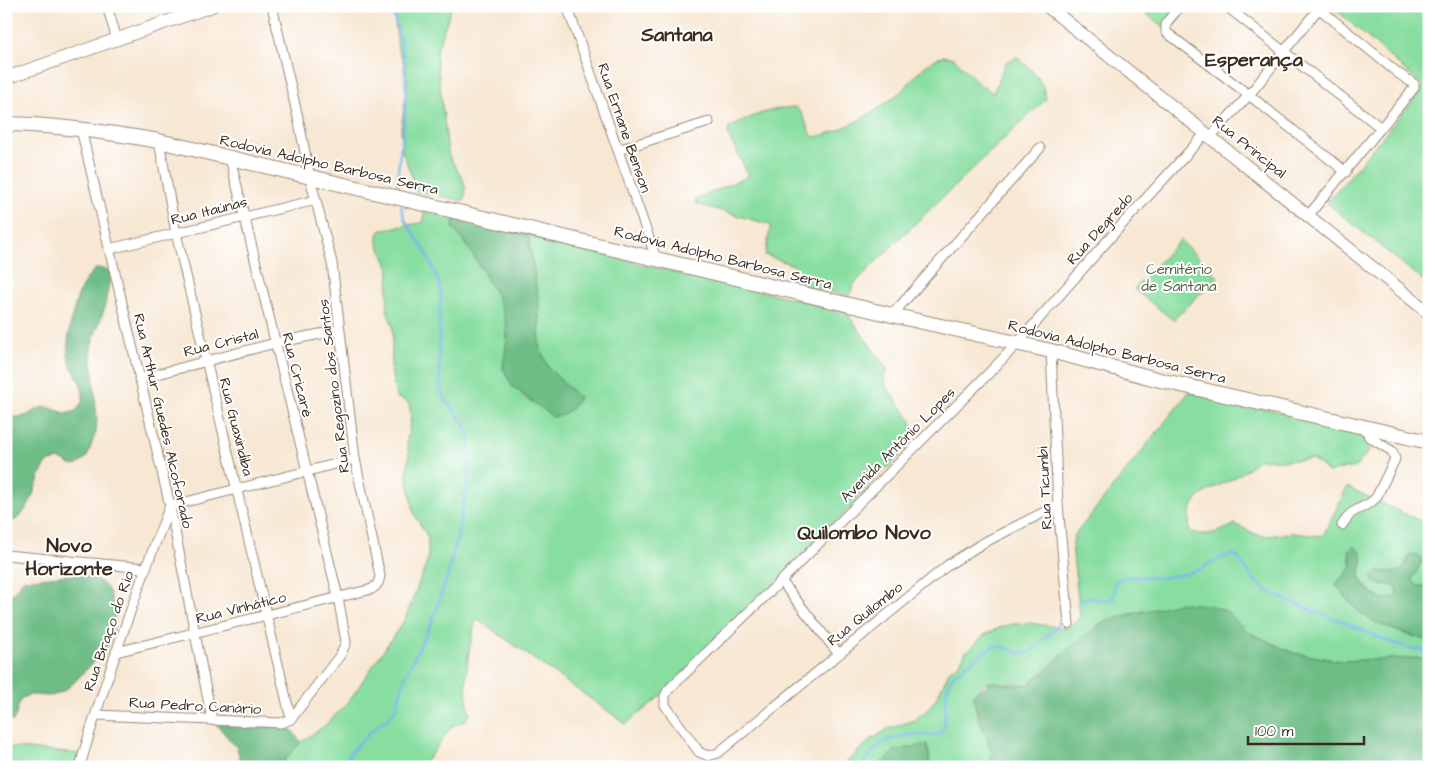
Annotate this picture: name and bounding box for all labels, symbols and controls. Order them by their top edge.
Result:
district label: Santana [640,21,714,49]
district label: Esperança [1205,46,1304,74]
street label: Rua Ernane Benson [592,60,656,196]
street label: Rua Principal [1208,111,1290,183]
street label: Rodovia Adolpho Barbosa Serra [218,130,441,200]
street label: Rua Degredo [1062,188,1139,270]
street label: Rua Itaúnas [169,191,250,231]
street label: Rodovia Adolpho Barbosa Serra [612,221,834,295]
park label: Cemitério de Santana [1141,259,1217,297]
street label: Rua Regozino dos Santos [313,297,356,474]
street label: Rua Arthur Guedes Alcoforado [128,311,198,531]
street label: Rodovia Adolpho Barbosa Serra [1006,315,1228,389]
street label: Rua Cristal [181,324,261,362]
street label: Rua Cricaré [276,330,318,420]
street label: Rua Guaxindiba [214,376,258,479]
street label: Avenida Antônio Lopes [836,382,961,507]
street label: Rua Ticumbi [1032,445,1058,530]
district label: Quilombo Novo [797,519,931,547]
district label: Novo Horizonte [25,532,113,583]
street label: Rua Braço do Rio [79,567,140,694]
street label: Rua Quilombo [823,577,908,651]
street label: Rua Vinhático [194,586,289,629]
street label: Rua Pedro Canário [128,692,262,720]
scale bar [1248,713,1364,745]
text: 100 m [1255,721,1294,742]

